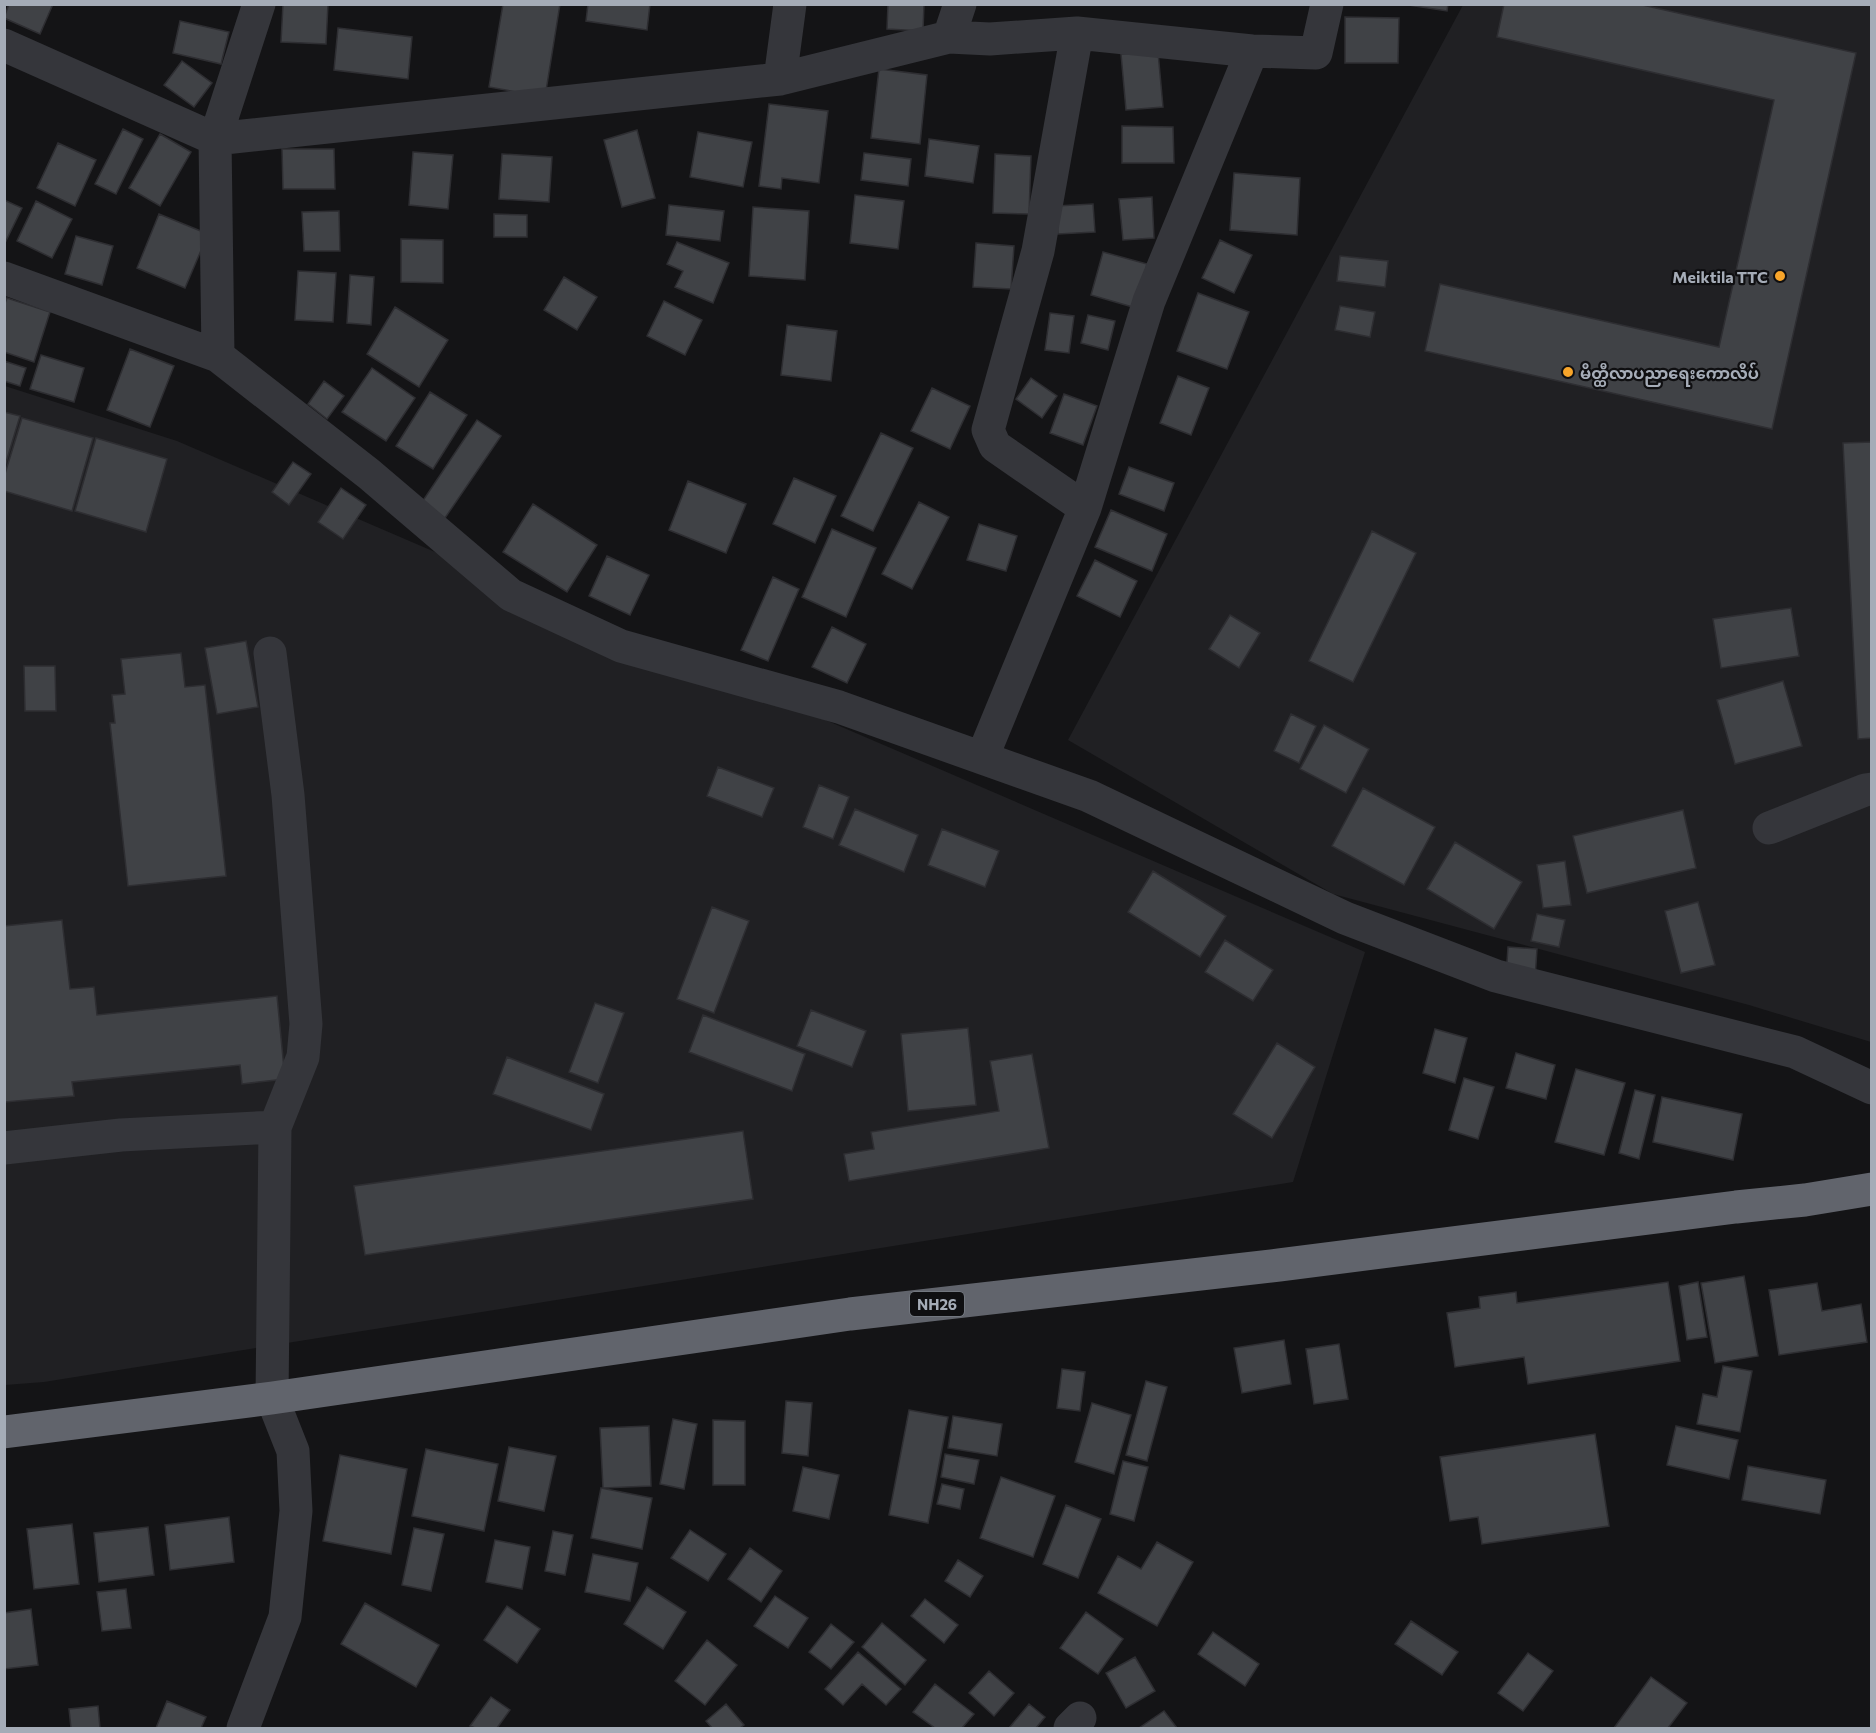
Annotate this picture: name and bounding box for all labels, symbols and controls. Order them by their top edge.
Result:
place label: Meiktila TTC [1672,267,1768,286]
marker: Meiktila TTC [1773,269,1787,283]
place label: မိတ္ထီလာပညာရေးကောလိပ် [1580,362,1759,387]
marker: မိတ္ထီလာပညာရေးကောလိပ် [1561,365,1575,379]
road number: NH26 [910,1292,964,1316]

